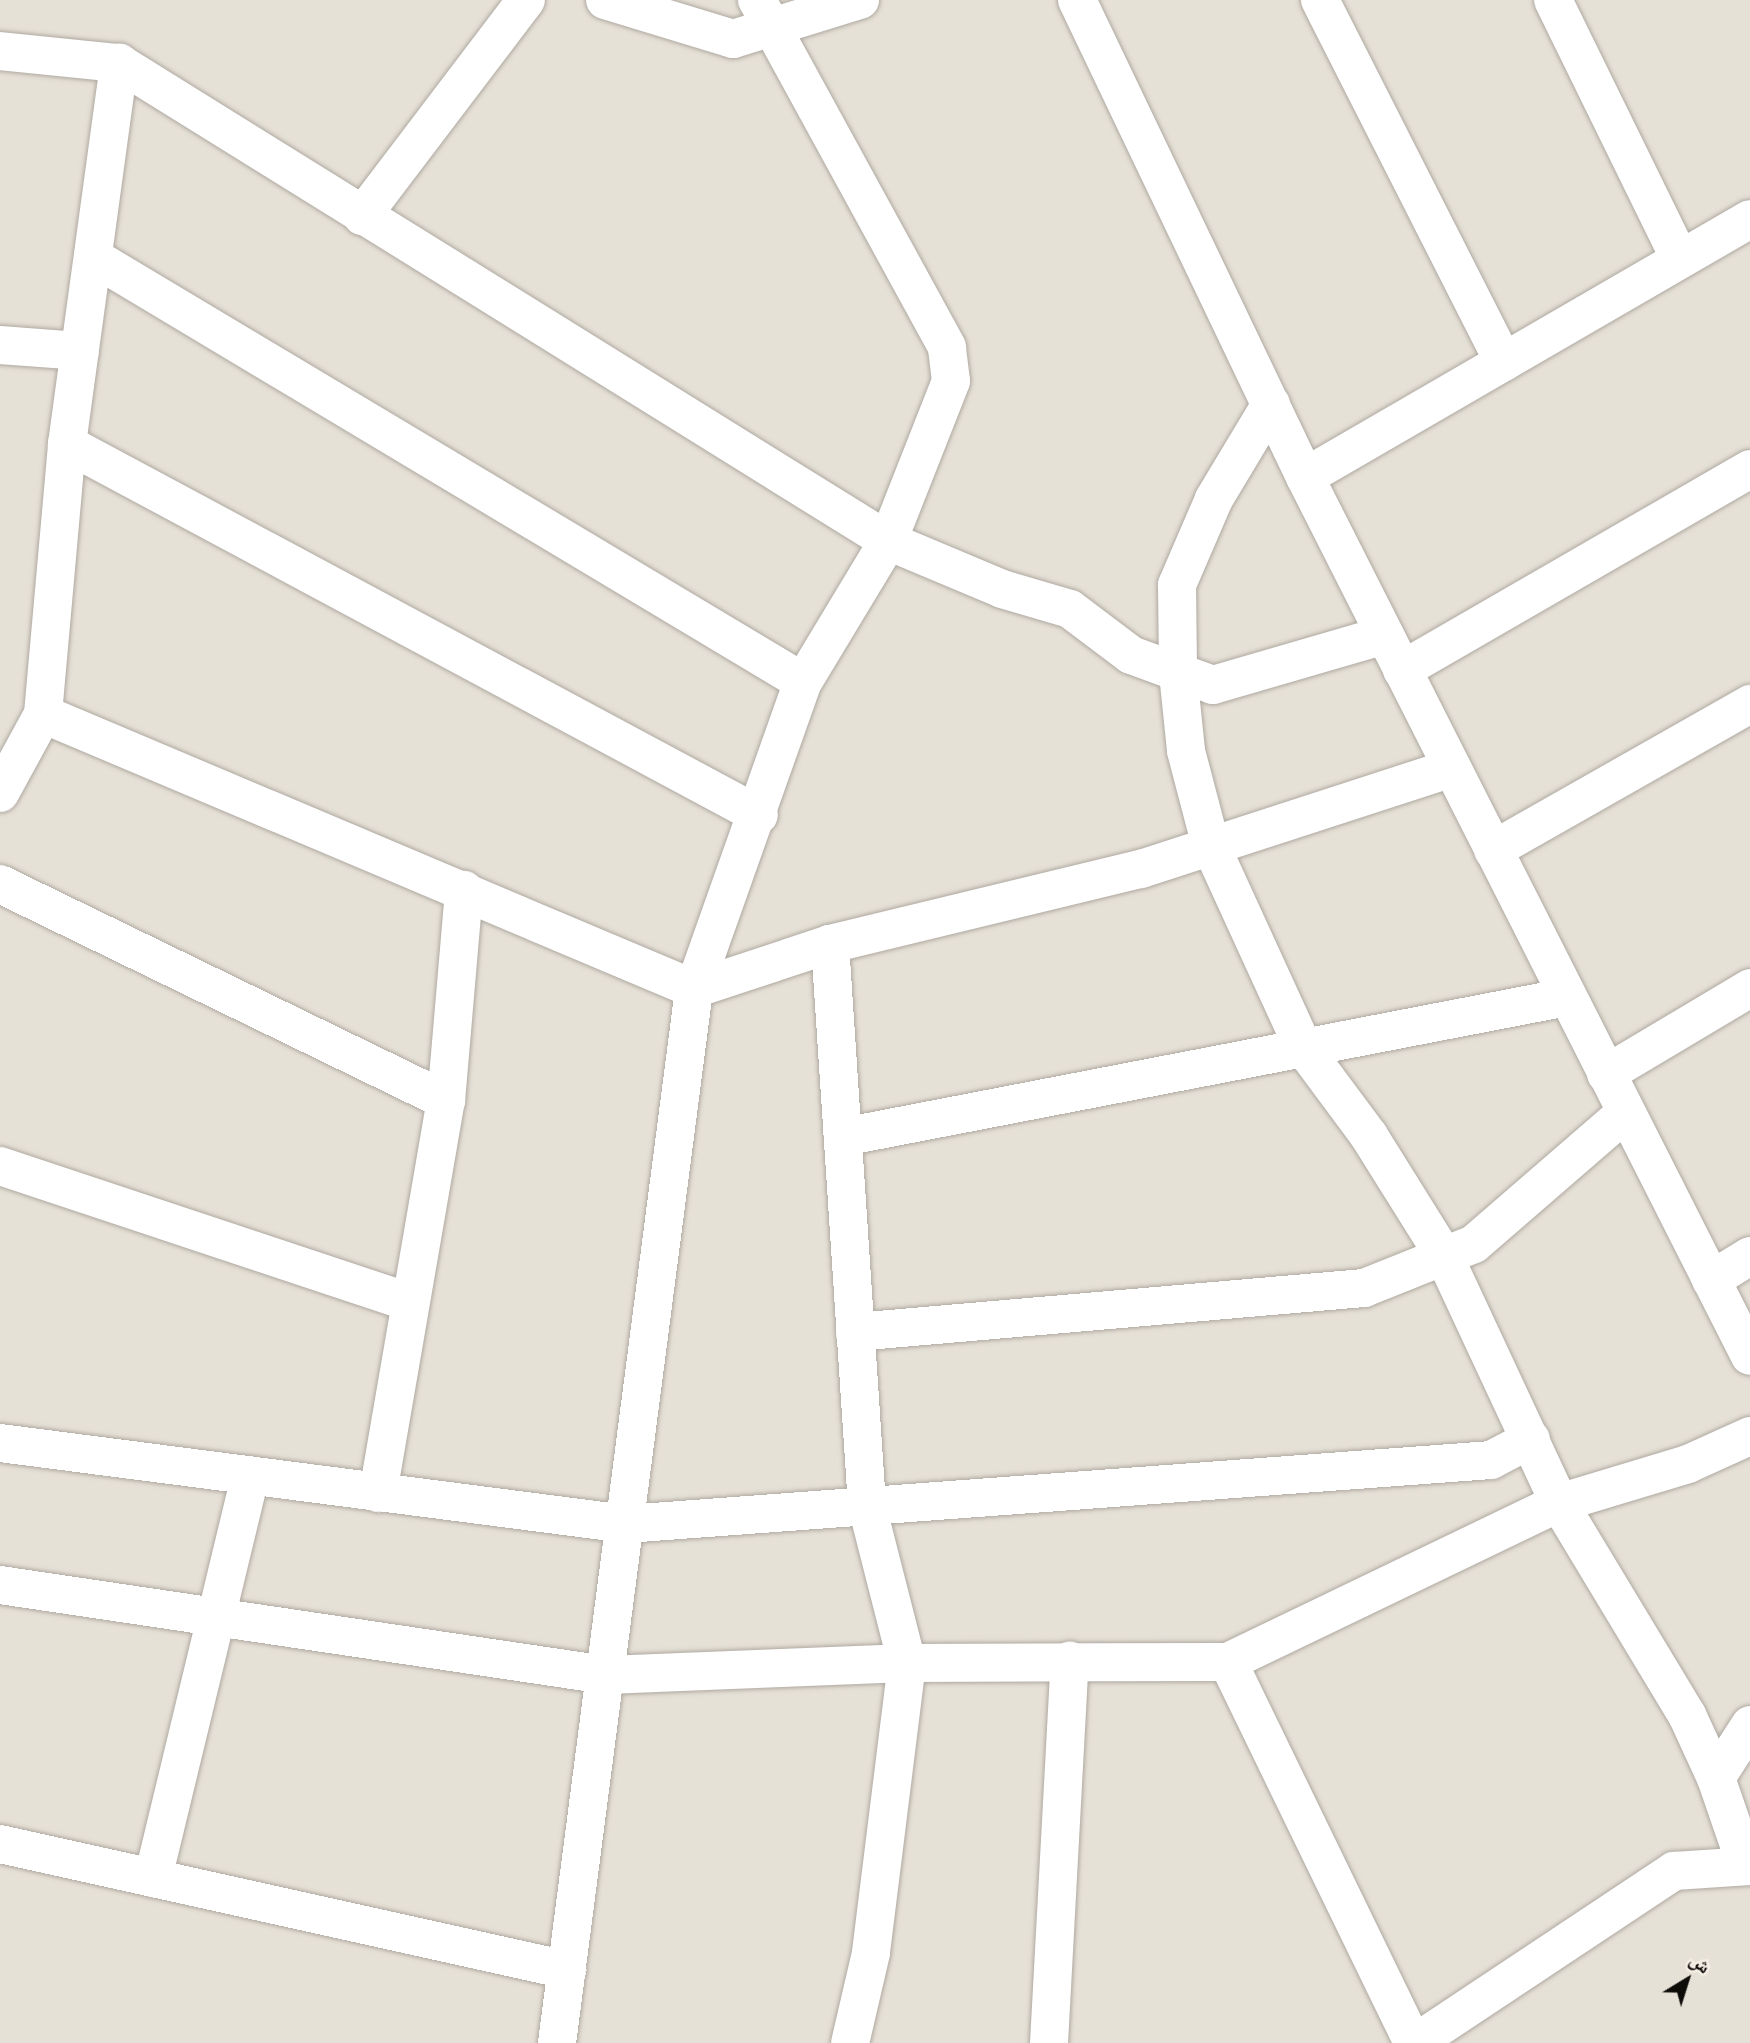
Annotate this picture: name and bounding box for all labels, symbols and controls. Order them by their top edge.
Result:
north arrow [1652,1945,1722,2015]
text: ش [1684,1946,1716,1980]

